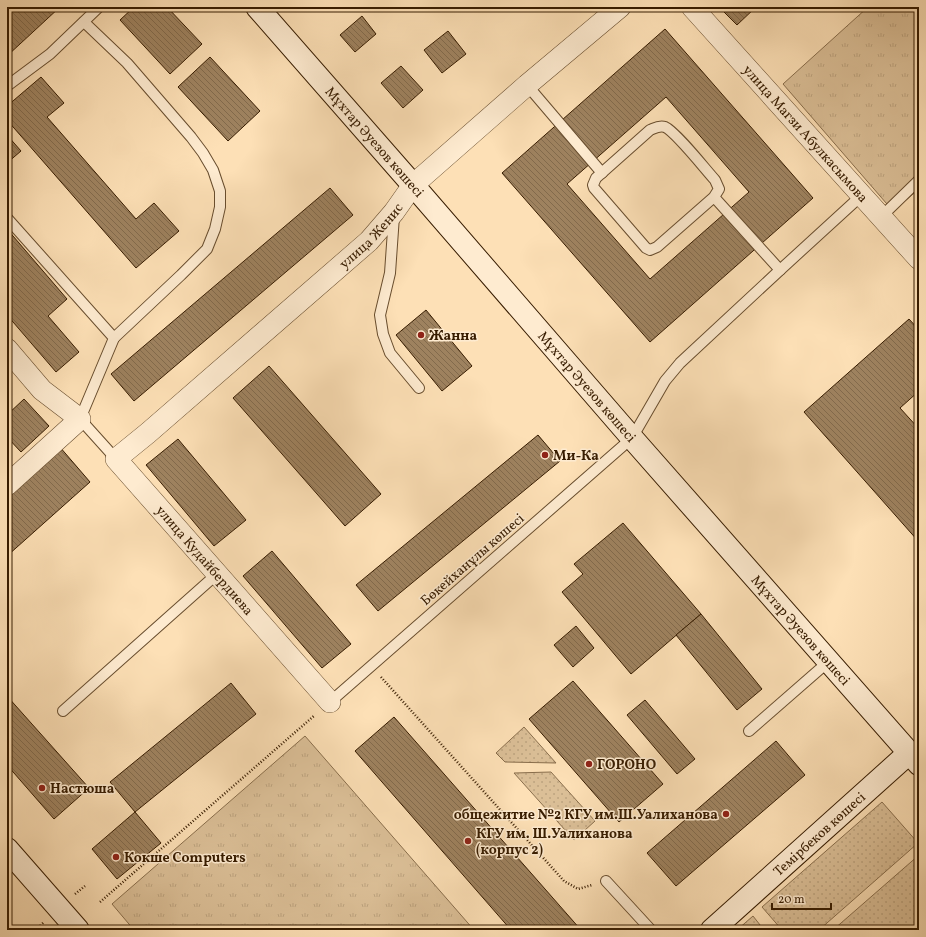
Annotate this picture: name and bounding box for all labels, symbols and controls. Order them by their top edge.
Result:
street label: улица Магзи Абулкасымова [738,61,872,207]
street label: Мұхтар Әуезов көшесі [320,83,428,202]
street label: улица Женис [336,200,408,274]
place label: Жанна [429,327,477,346]
street label: Мұхтар Әуезов көшесі [533,328,640,447]
marker: Жанна [416,330,426,340]
place label: Ми-Ка [553,447,599,466]
marker: Ми-Ка [540,450,550,460]
street label: улица Кудайбердиева [151,502,257,620]
street label: Бөкейханұлы көшесі [417,510,529,611]
street label: Мұхтар Әуезов көшесі [746,572,854,690]
place label: ГОРОНО [597,756,656,775]
marker: ГОРОНО [584,759,594,769]
place label: Настюша [50,780,115,799]
marker: Настюша [37,783,47,793]
street label: Темірбеков көшесі [770,788,870,881]
place label: общежитие №2 КГУ им.Ш.Уалиханова [454,806,718,825]
marker: общежитие №2 КГУ им.Ш.Уалиханова [721,809,731,819]
place label: КГУ им. Ш.Уалиханова (корпус 2) [476,825,633,860]
marker: КГУ им. Ш.Уалиханова (корпус 2) [463,836,473,846]
place label: Кокше Computers [124,849,246,868]
marker: Кокше Computers [111,852,121,862]
scale bar [772,885,831,911]
text: 20 m [778,892,805,908]

